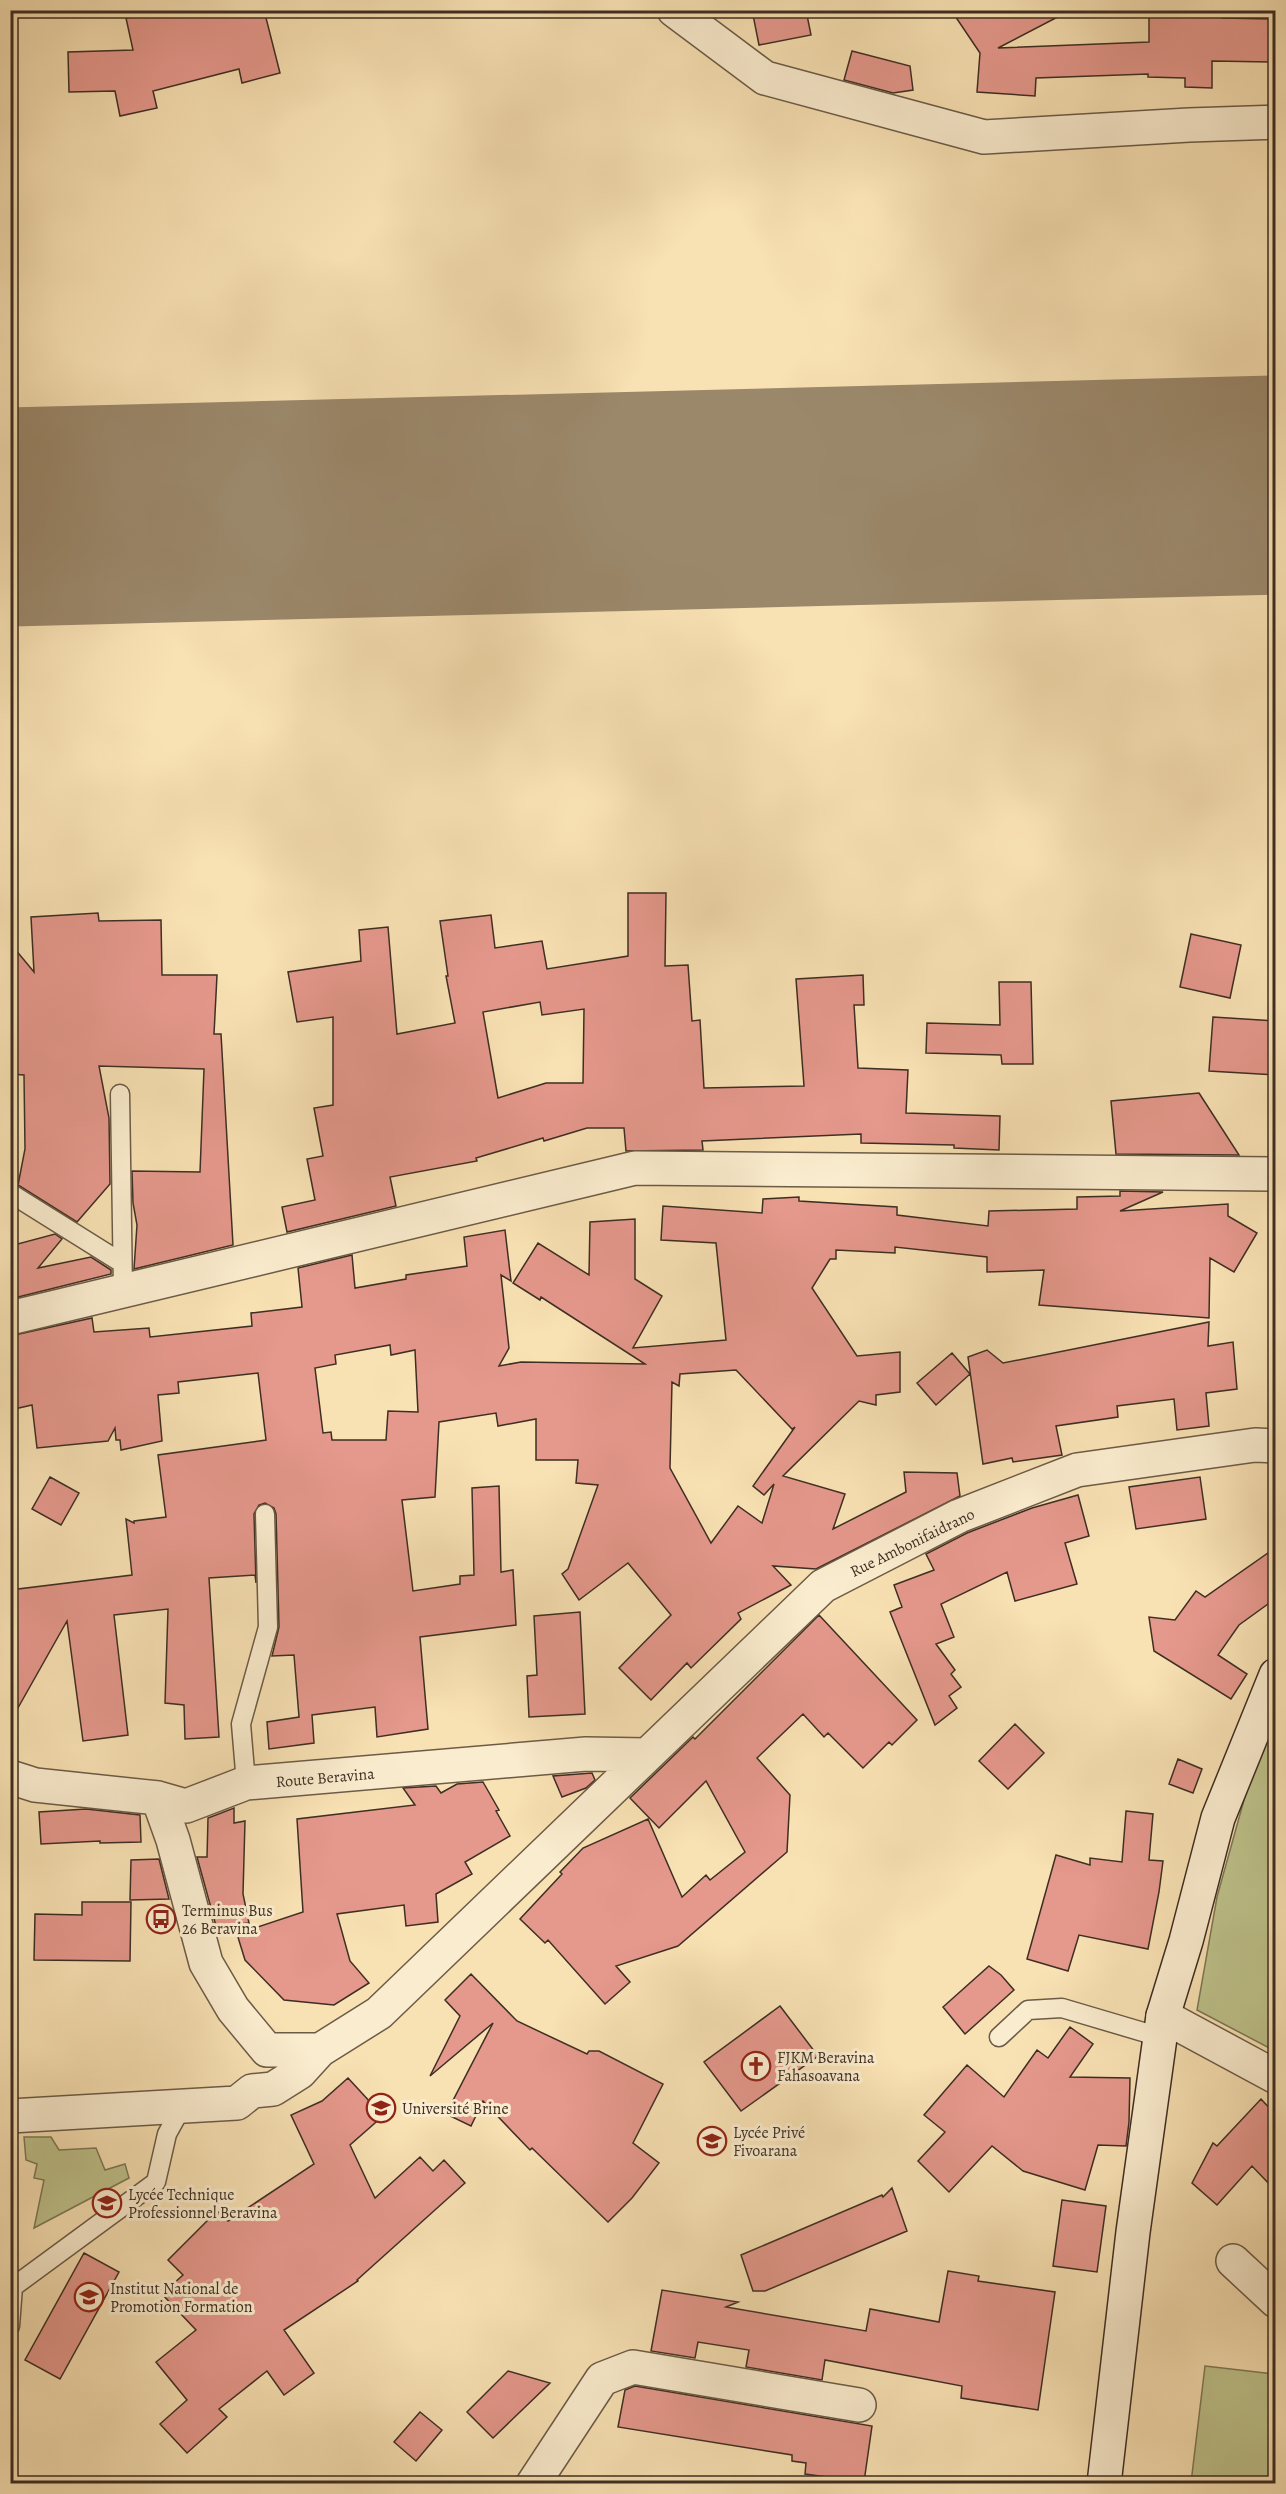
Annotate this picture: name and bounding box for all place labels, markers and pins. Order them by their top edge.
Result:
place label: Terminus Bus 26 Beravina [182,1900,273,1940]
bus stop icon: Terminus Bus 26 Beravina [145,1903,177,1935]
place label: FJKM Beravina Fahasoavana [777,2047,875,2087]
church icon: FJKM Beravina Fahasoavana [740,2050,772,2082]
school or university icon: Université Brine [365,2092,397,2124]
place label: Université Brine [402,2098,509,2120]
place label: Lycée Privé Fivoarana [733,2122,805,2162]
school or university icon: Lycée Privé Fivoarana [696,2125,728,2157]
place label: Lycée Technique Professionnel Beravina [128,2184,278,2224]
school or university icon: Lycée Technique Professionnel Beravina [91,2187,123,2219]
place label: Institut National de Promotion Formation [110,2278,253,2318]
school or university icon: Institut National de Promotion Formation [73,2281,105,2313]

